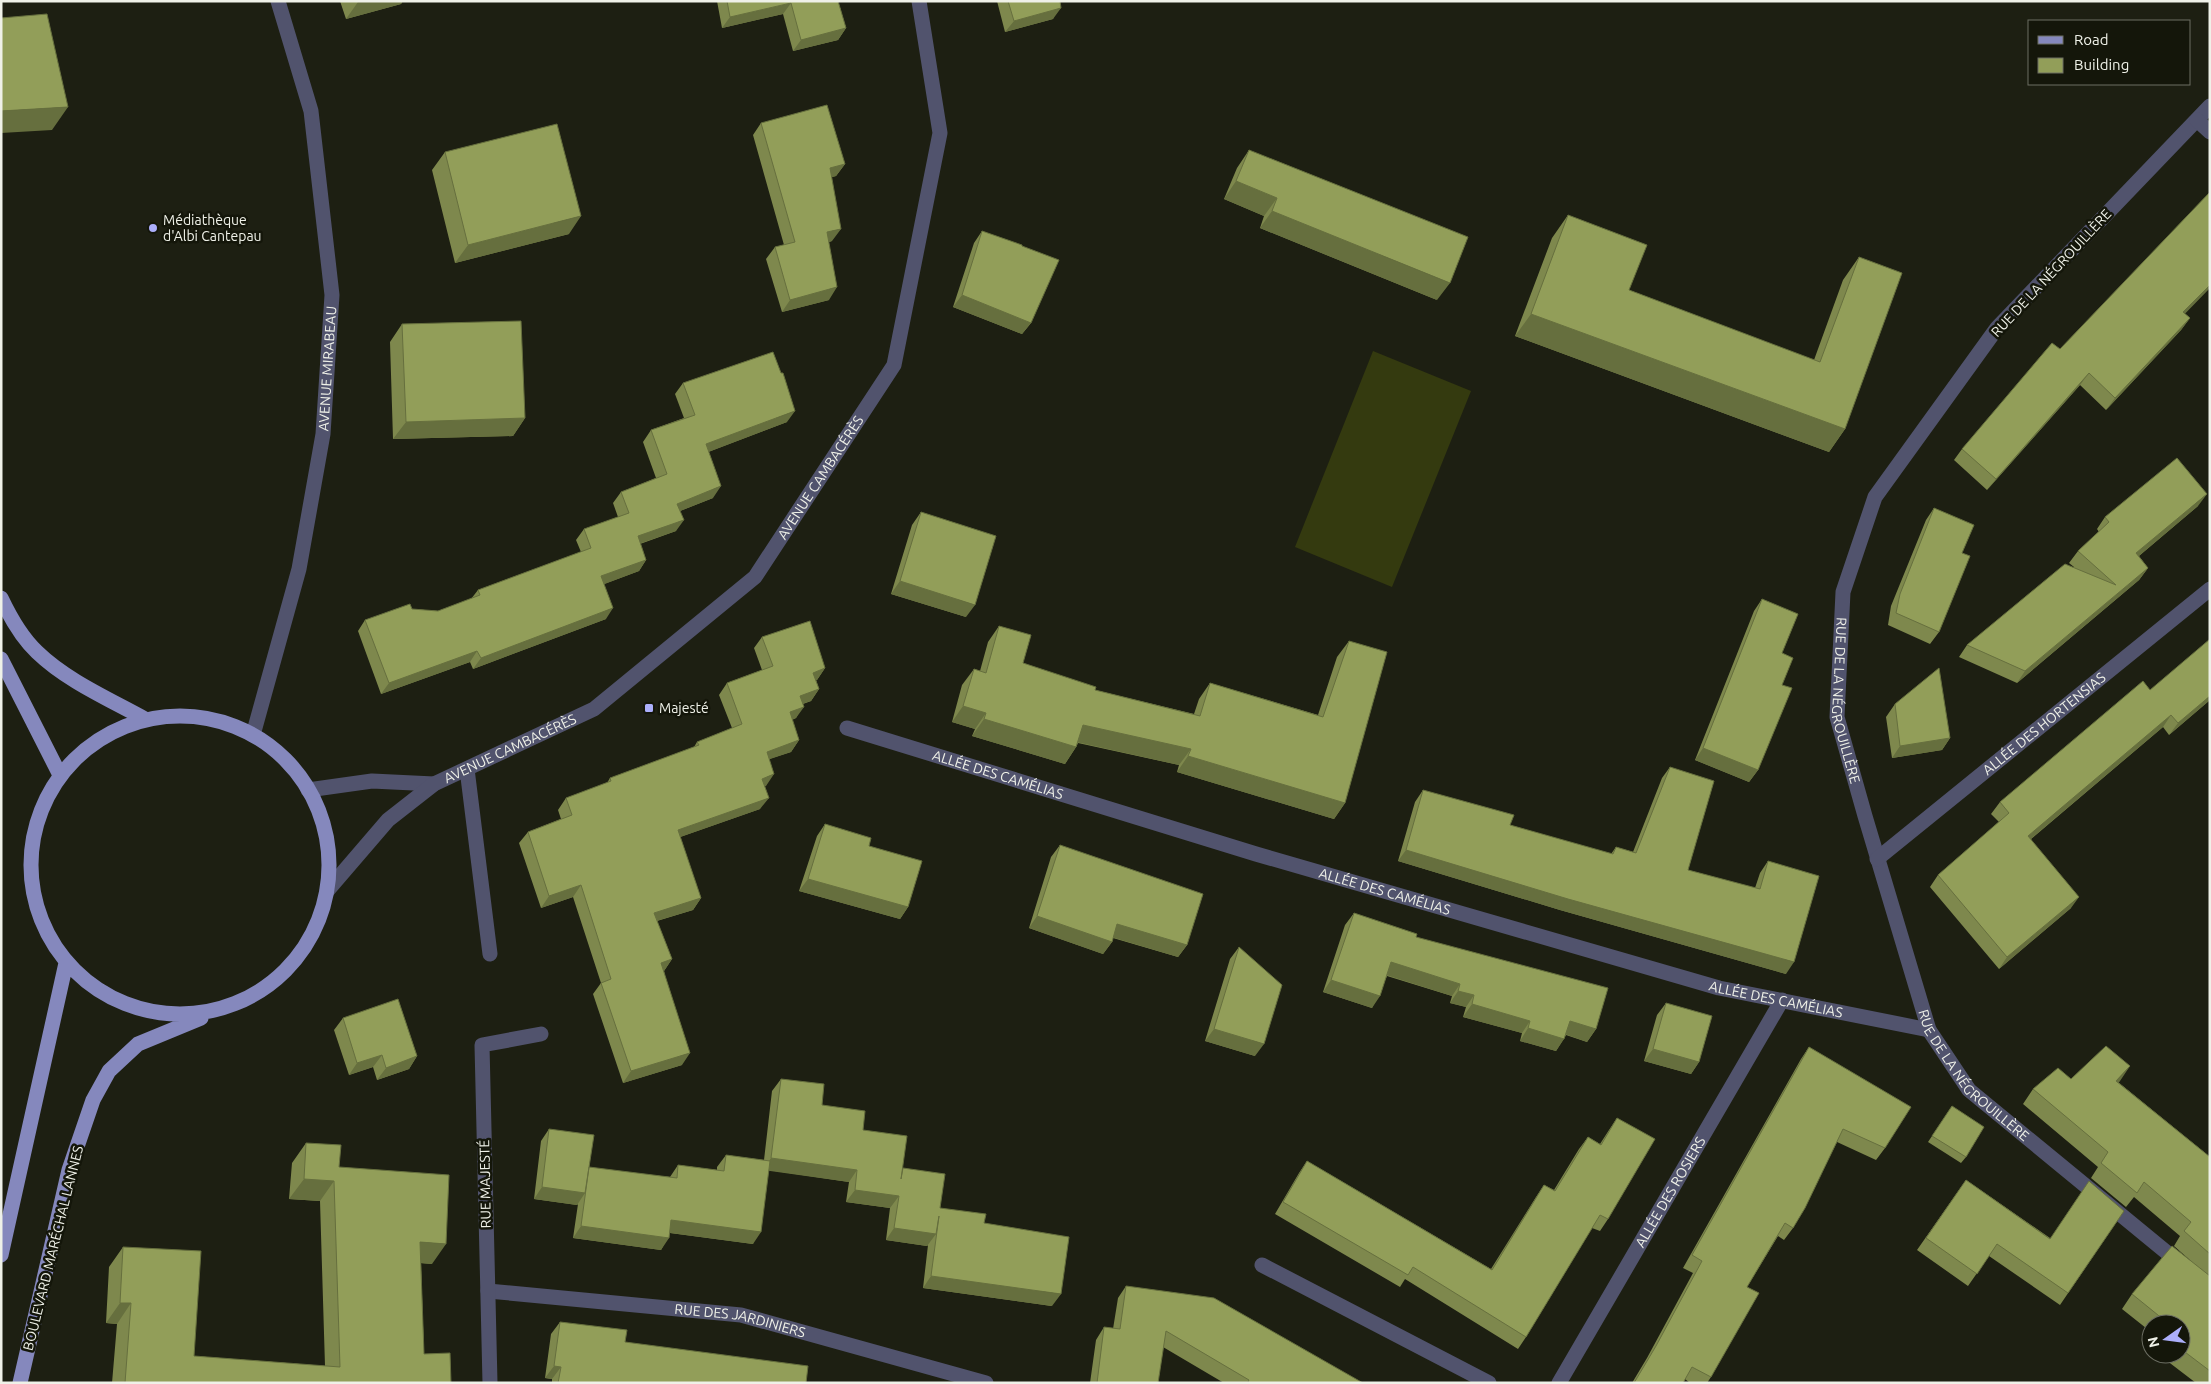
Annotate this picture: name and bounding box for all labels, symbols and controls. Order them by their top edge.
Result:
legend [2028,20,2191,85]
text: Road [2074,31,2109,48]
text: Building [2074,56,2129,73]
street label: RUE DE LA NÉGROUILLÈRE [1987,205,2114,340]
place label: Médiathèque d'Albi Cantepau [163,212,262,244]
marker: Médiathèque d'Albi Cantepau [147,222,159,234]
street label: AVENUE MIRABEAU [315,305,339,432]
street label: AVENUE CAMBACÉRÈS [774,413,867,542]
street label: RUE DE LA NÉGROUILLÈRE [1829,617,1863,786]
street label: ALLÉE DES HORTENSIAS [1979,669,2109,778]
place label: Majesté [659,700,709,716]
marker: Majesté [643,702,655,714]
street label: AVENUE CAMBACÉRÈS [441,711,579,786]
street label: ALLÉE DES CAMÉLIAS [931,747,1065,802]
street label: ALLÉE DES CAMÉLIAS [1317,865,1452,918]
street label: ALLÉE DES CAMÉLIAS [1707,978,1844,1021]
street label: RUE DE LA NÉGROUILLÈRE [1915,1008,2033,1144]
street label: ALLÉE DES ROSIERS [1632,1134,1709,1250]
street label: RUE MAJESTÉ [475,1139,494,1229]
street label: BOULEVARD MARÉCHAL LANNES [19,1144,86,1352]
street label: RUE DES JARDINIERS [674,1301,807,1341]
north arrow [2141,1314,2191,1364]
text: N [2144,1335,2162,1349]

